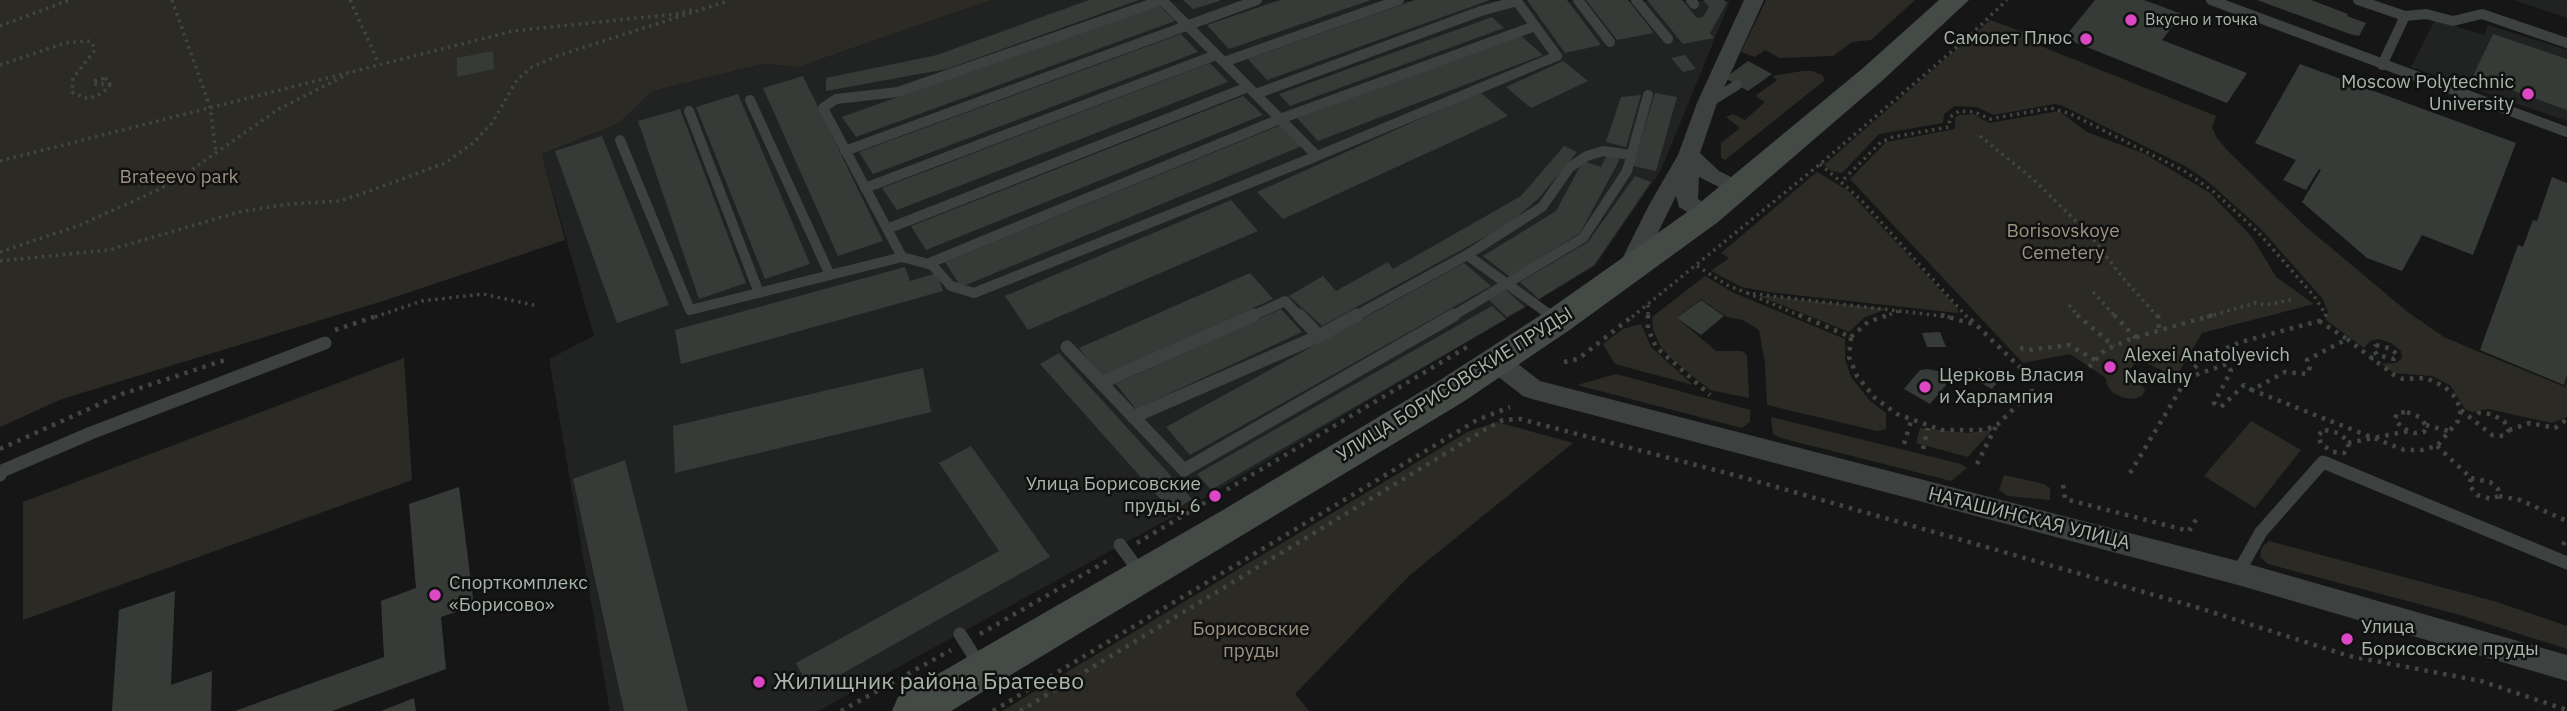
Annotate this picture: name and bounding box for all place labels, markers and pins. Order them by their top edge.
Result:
place label: Вкусно и точка [2145,10,2257,30]
marker: Вкусно и точка [2123,12,2139,28]
place label: Самолет Плюс [1944,28,2072,50]
marker: Самолет Плюс [2078,31,2094,47]
place label: Moscow Polytechnic University [2341,72,2514,116]
marker: Moscow Polytechnic University [2520,86,2536,102]
place label: Alexei Anatolyevich Navalny [2124,345,2290,389]
marker: Alexei Anatolyevich Navalny [2102,359,2118,375]
place label: Церковь Власия и Харлампия [1939,365,2084,409]
marker: Церковь Власия и Харлампия [1917,379,1933,395]
place label: Улица Борисовские пруды, 6 [1026,474,1201,518]
marker: Улица Борисовские пруды, 6 [1207,488,1223,504]
place label: Спорткомплекс «Борисово» [449,573,588,617]
marker: Спорткомплекс «Борисово» [427,587,443,603]
place label: Улица Борисовские пруды [2361,617,2539,661]
marker: Улица Борисовские пруды [2339,631,2355,647]
place label: Жилищник района Братеево [773,668,1084,696]
marker: Жилищник района Братеево [751,674,767,690]

